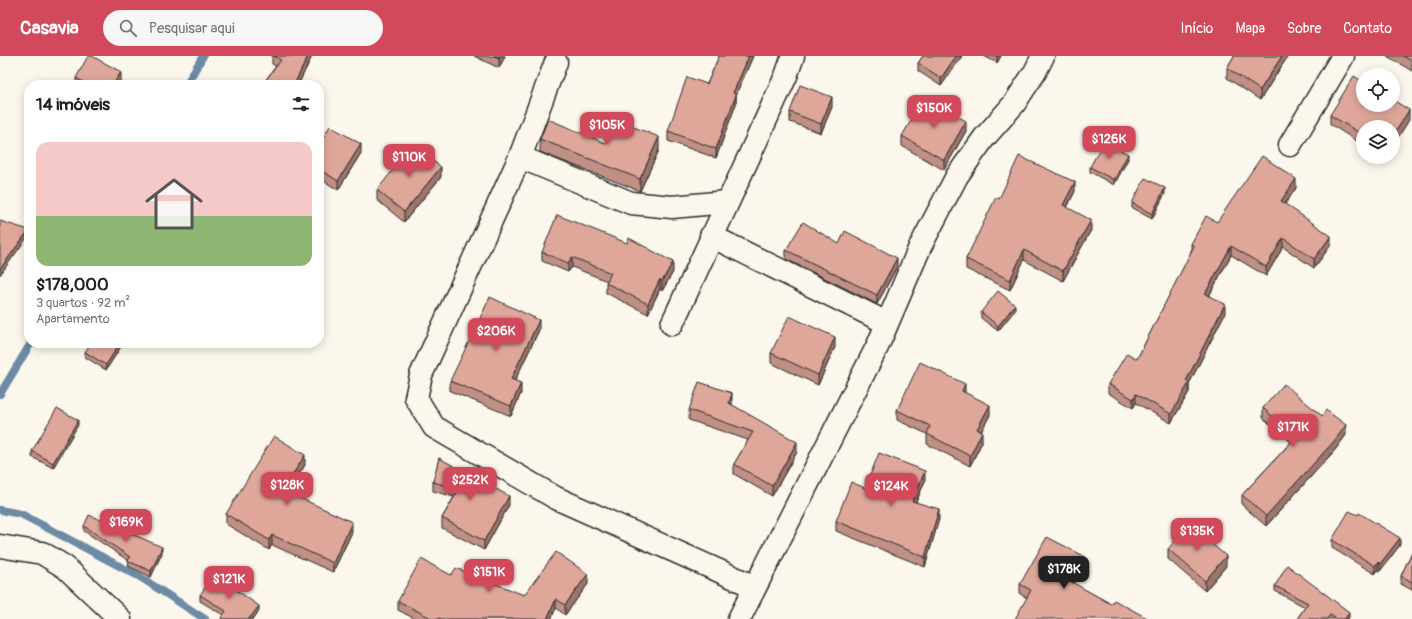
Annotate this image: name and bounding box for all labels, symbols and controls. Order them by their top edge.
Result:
search box [103,10,383,46]
text: Casavia [20,16,79,40]
icon: search [117,17,139,39]
text: Pesquisar aqui [149,19,235,38]
text: Início [1180,20,1213,37]
text: Mapa [1235,20,1265,37]
text: Sobre [1287,20,1321,37]
text: Contato [1343,20,1392,37]
map controls [1356,68,1400,164]
button: locate [1356,68,1400,112]
icon: filters [290,93,312,115]
text: 14 imóveis [36,94,110,115]
pin: $150K [906,95,962,129]
text: $150K [916,100,952,116]
pin: $105K [579,112,635,146]
text: $105K [589,117,625,133]
button: layers [1356,120,1400,164]
pin: $126K [1081,126,1137,160]
text: $126K [1092,131,1126,147]
pin: $110K [381,144,437,178]
text: $110K [392,149,426,165]
icon: home [138,168,210,240]
text: $178,000 [36,274,109,295]
text: 3 quartos · 92 m² [36,295,130,311]
text: Apartamento [36,311,110,327]
pin: $206K [468,318,524,352]
text: $206K [477,323,515,339]
pin: $171K [1265,414,1321,448]
text: $171K [1277,419,1309,435]
pin: $252K [442,467,498,501]
pin: $128K [259,472,315,506]
text: $252K [452,472,488,488]
pin: $124K [863,473,919,507]
text: $128K [270,477,304,493]
text: $124K [874,478,908,494]
pin: $169K [98,509,154,543]
text: $169K [109,514,143,530]
pin: $135K [1169,518,1225,552]
text: $135K [1180,523,1214,539]
pin: $178K [1036,556,1092,590]
pin: $151K [461,559,517,593]
text: $178K [1047,561,1081,577]
text: $151K [473,564,505,580]
pin: $121K [201,566,257,600]
text: $121K [213,571,245,587]

